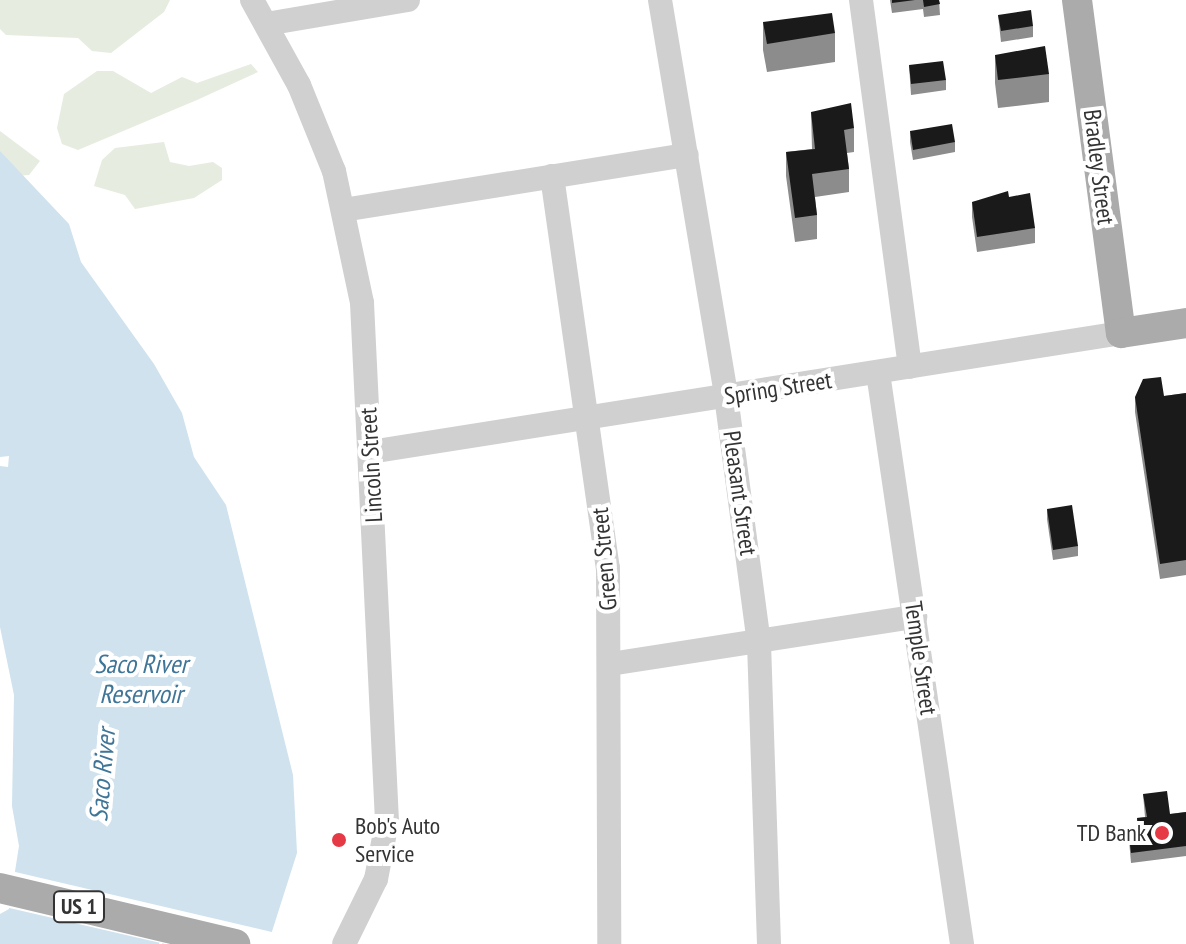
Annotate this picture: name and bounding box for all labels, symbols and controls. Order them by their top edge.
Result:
street label: Bradley Street [1078,107,1120,227]
street label: Spring Street [722,365,834,411]
street label: Lincoln Street [354,407,388,523]
street label: Pleasant Street [717,429,763,557]
street label: Green Street [585,506,623,612]
street label: Temple Street [899,599,943,717]
water label: Saco River Reservoir [94,648,188,710]
water label: Saco River [82,727,122,823]
place label: Bob's Auto Service [355,812,441,868]
place label: TD Bank [1077,819,1146,847]
marker: TD Bank [1153,824,1171,842]
marker: Bob's Auto Service [330,831,348,849]
road number: US 1 [51,889,107,925]

